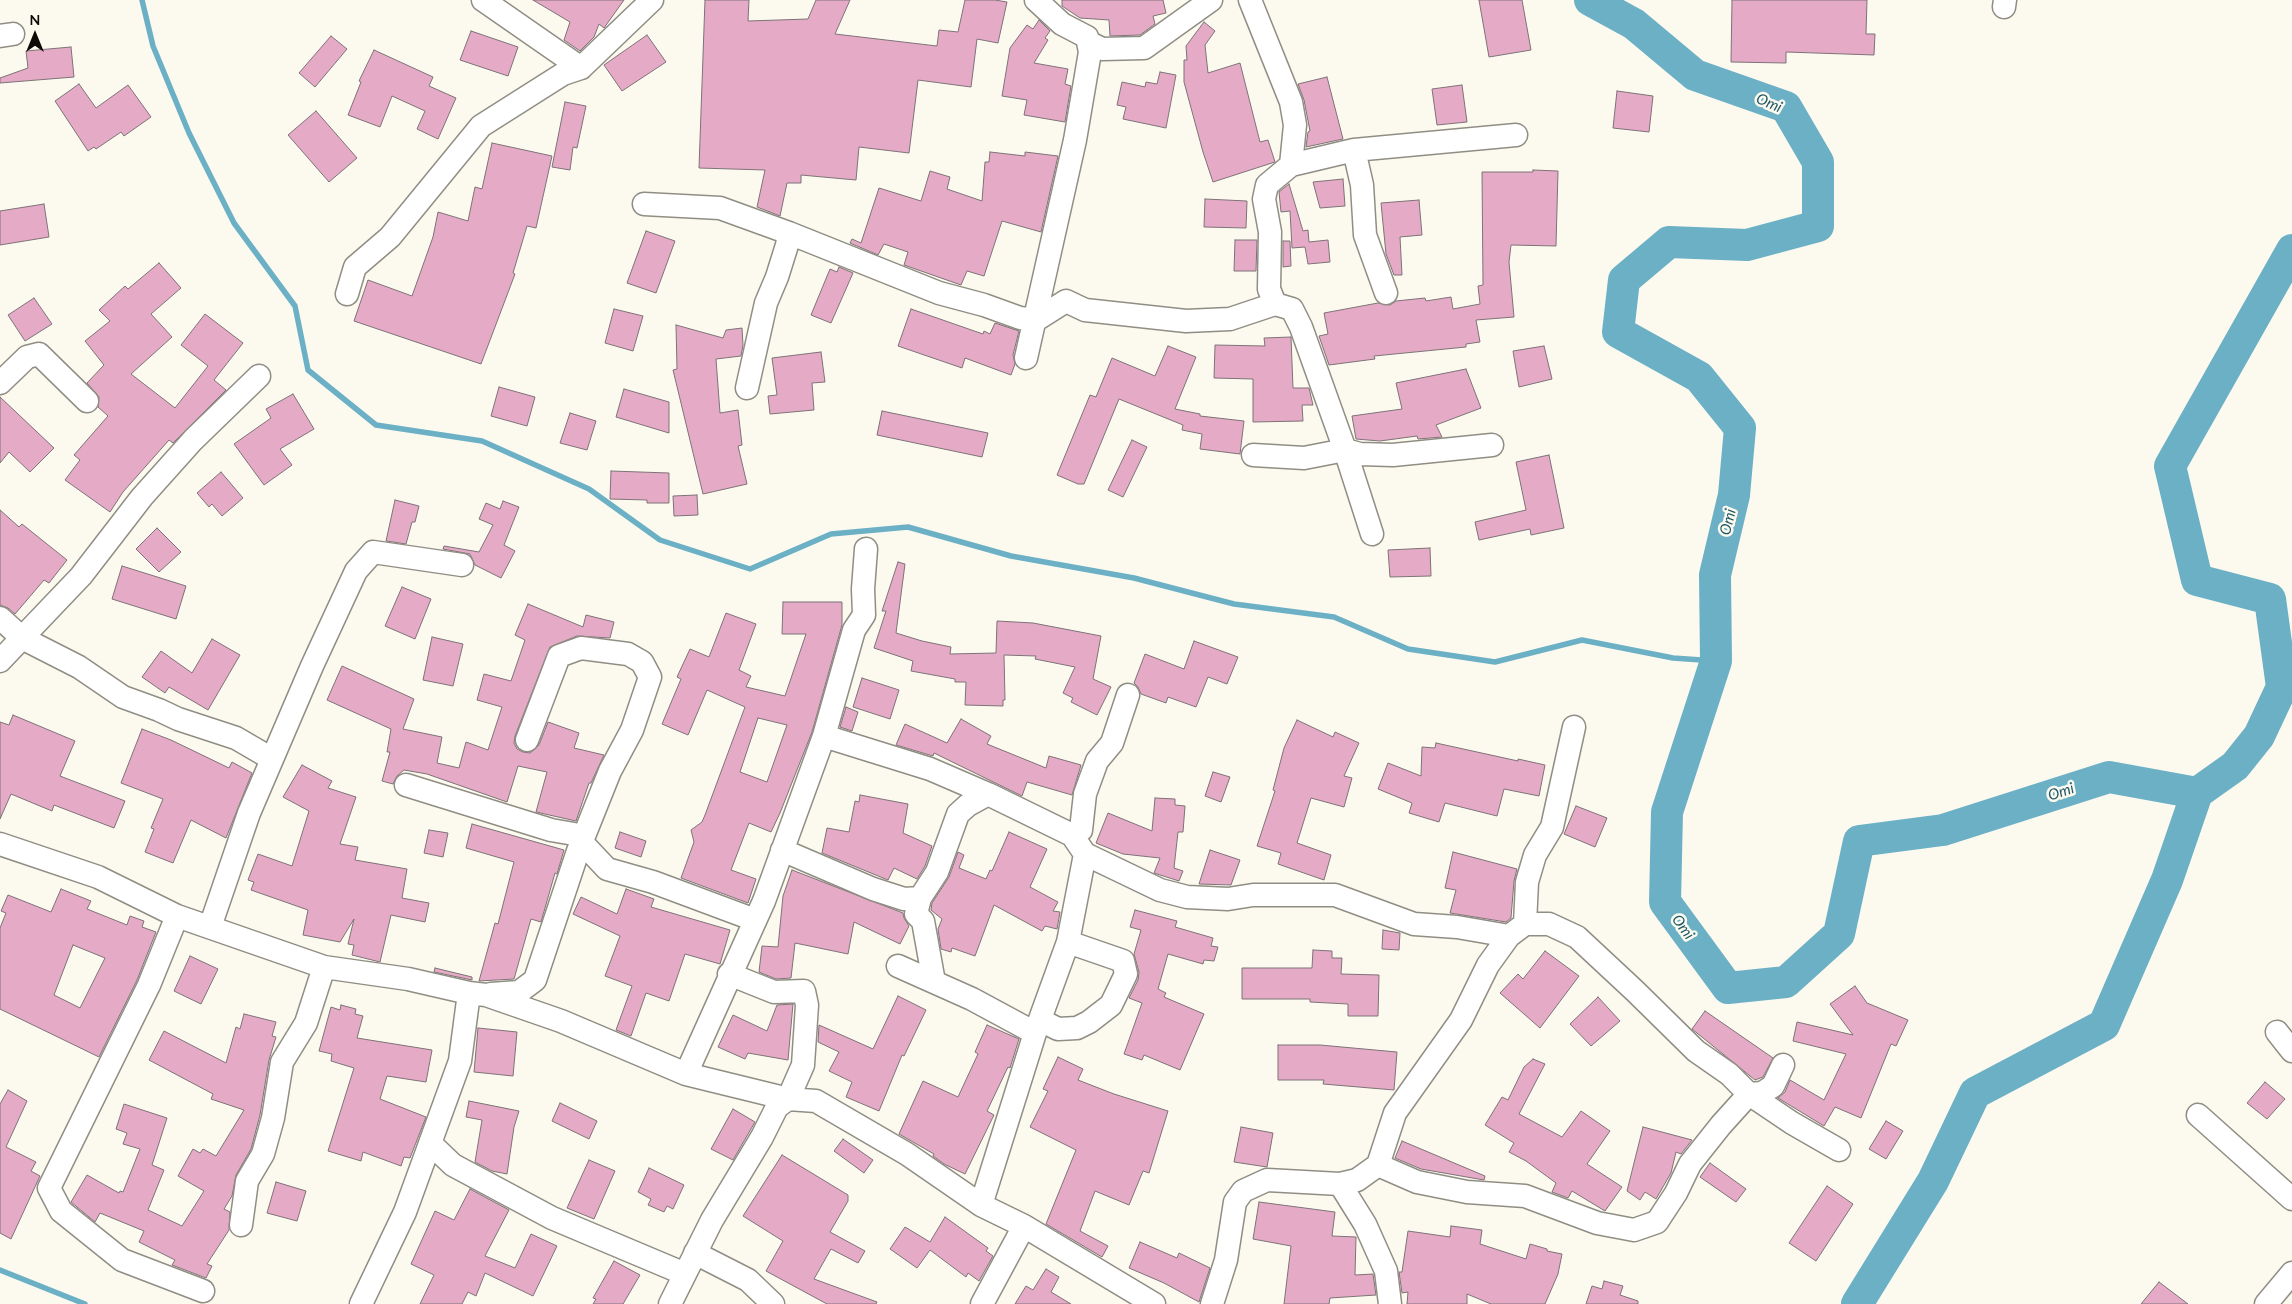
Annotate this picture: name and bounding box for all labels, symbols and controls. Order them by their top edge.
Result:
north arrow [10,10,60,60]
text: N [30,11,40,28]
water label: Omi [1753,90,1785,116]
water label: Omi [1716,507,1740,537]
water label: Omi [2046,779,2076,805]
water label: Omi [1668,911,1698,943]

